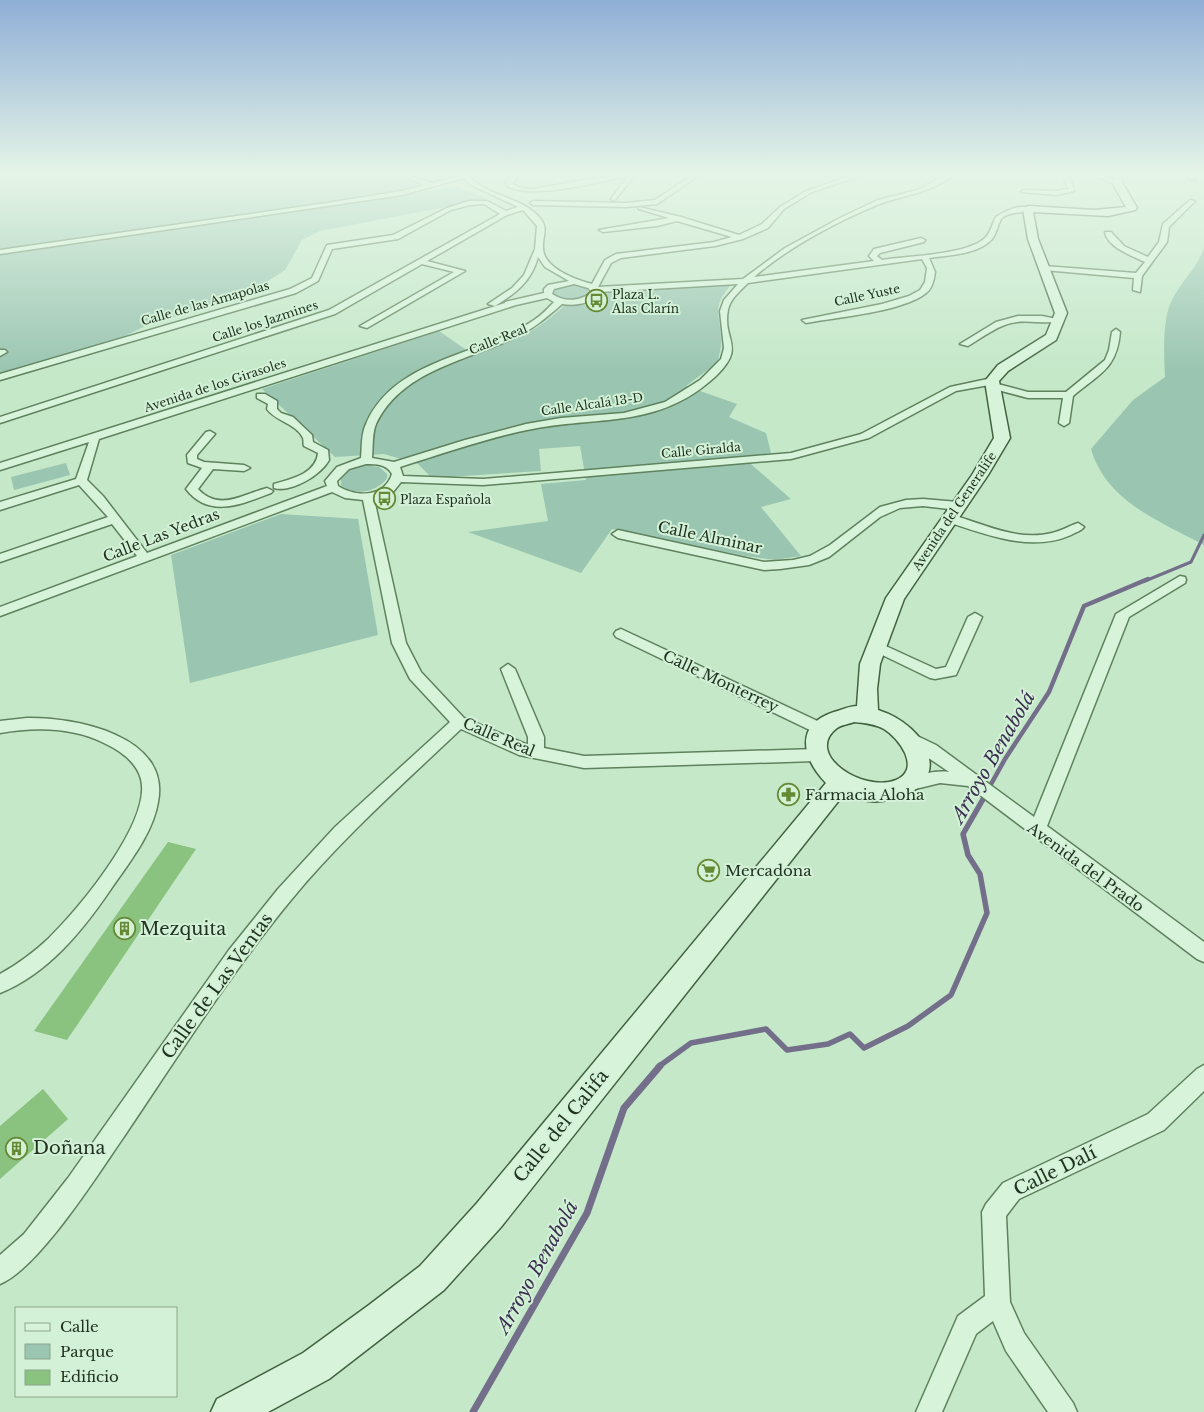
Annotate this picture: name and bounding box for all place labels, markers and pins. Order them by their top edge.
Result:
place label: Plaza L. Alas Clarín [611,287,679,316]
bus stop icon: Plaza L. Alas Clarín [584,289,608,313]
bus stop icon: Plaza Española [372,487,396,511]
place label: Plaza Española [400,492,491,507]
pharmacy icon: Farmacia Aloha [777,782,801,806]
place label: Farmacia Aloha [805,785,925,804]
supermarket icon: Mercadona [697,858,721,882]
place label: Mercadona [725,861,812,880]
building icon: Mezquita [112,917,136,941]
place label: Mezquita [140,918,226,940]
building icon: Doñana [5,1136,29,1160]
place label: Doñana [33,1137,105,1159]

